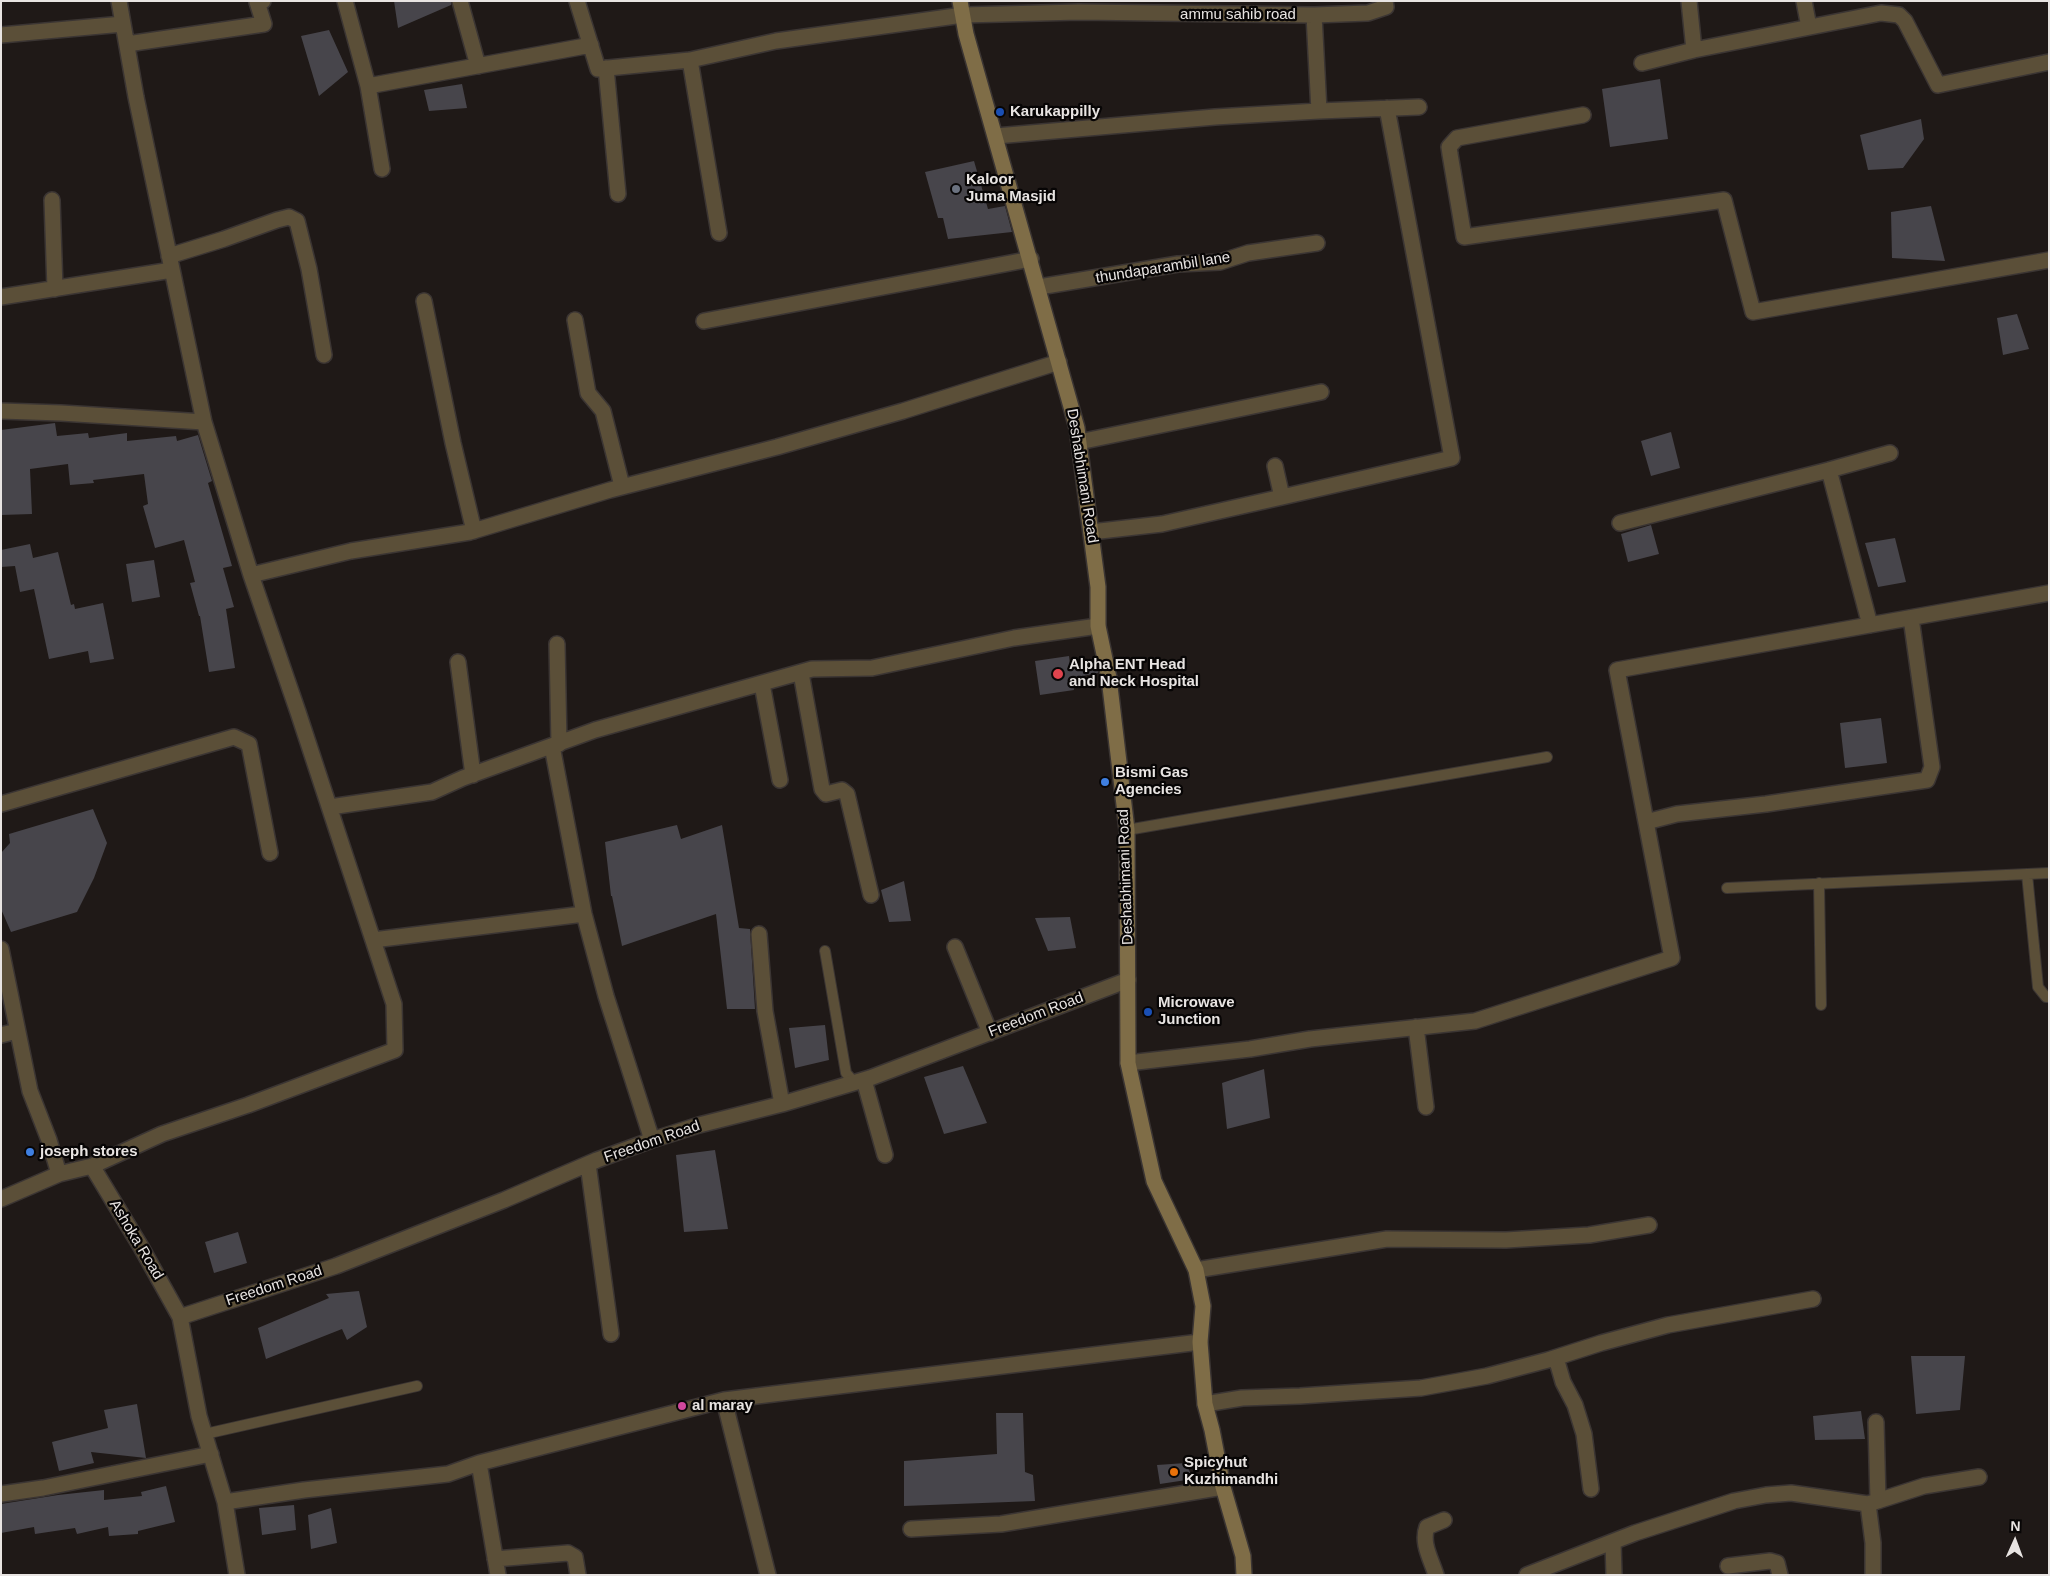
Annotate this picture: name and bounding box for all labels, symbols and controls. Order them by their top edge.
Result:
street label: ammu sahib road [1180,6,1296,24]
place label: Karukappilly [1010,103,1100,121]
marker: Karukappilly [994,106,1006,118]
place label: Kaloor Juma Masjid [966,171,1056,206]
marker: Kaloor Juma Masjid [950,183,962,195]
street label: thundaparambil lane [1094,248,1232,288]
street label: Deshabhimani Road [1062,407,1102,545]
place label: Alpha ENT Head and Neck Hospital [1069,656,1199,691]
marker: Alpha ENT Head and Neck Hospital [1051,667,1065,681]
place label: Bismi Gas Agencies [1115,764,1188,799]
marker: Bismi Gas Agencies [1099,776,1111,788]
street label: Deshabhimani Road [1115,809,1137,945]
street label: Freedom Road [986,989,1086,1041]
place label: Microwave Junction [1158,994,1235,1029]
marker: Microwave Junction [1142,1006,1154,1018]
street label: Freedom Road [602,1117,702,1167]
place label: joseph stores [40,1143,138,1161]
marker: joseph stores [24,1146,36,1158]
street label: Ashoka Road [105,1197,167,1283]
street label: Freedom Road [224,1262,324,1310]
place label: al maray [692,1397,753,1415]
marker: al maray [676,1400,688,1412]
place label: Spicyhut Kuzhimandhi [1184,1454,1278,1489]
marker: Spicyhut Kuzhimandhi [1168,1466,1180,1478]
north arrow [1990,1516,2040,1566]
text: N [2010,1518,2021,1534]

